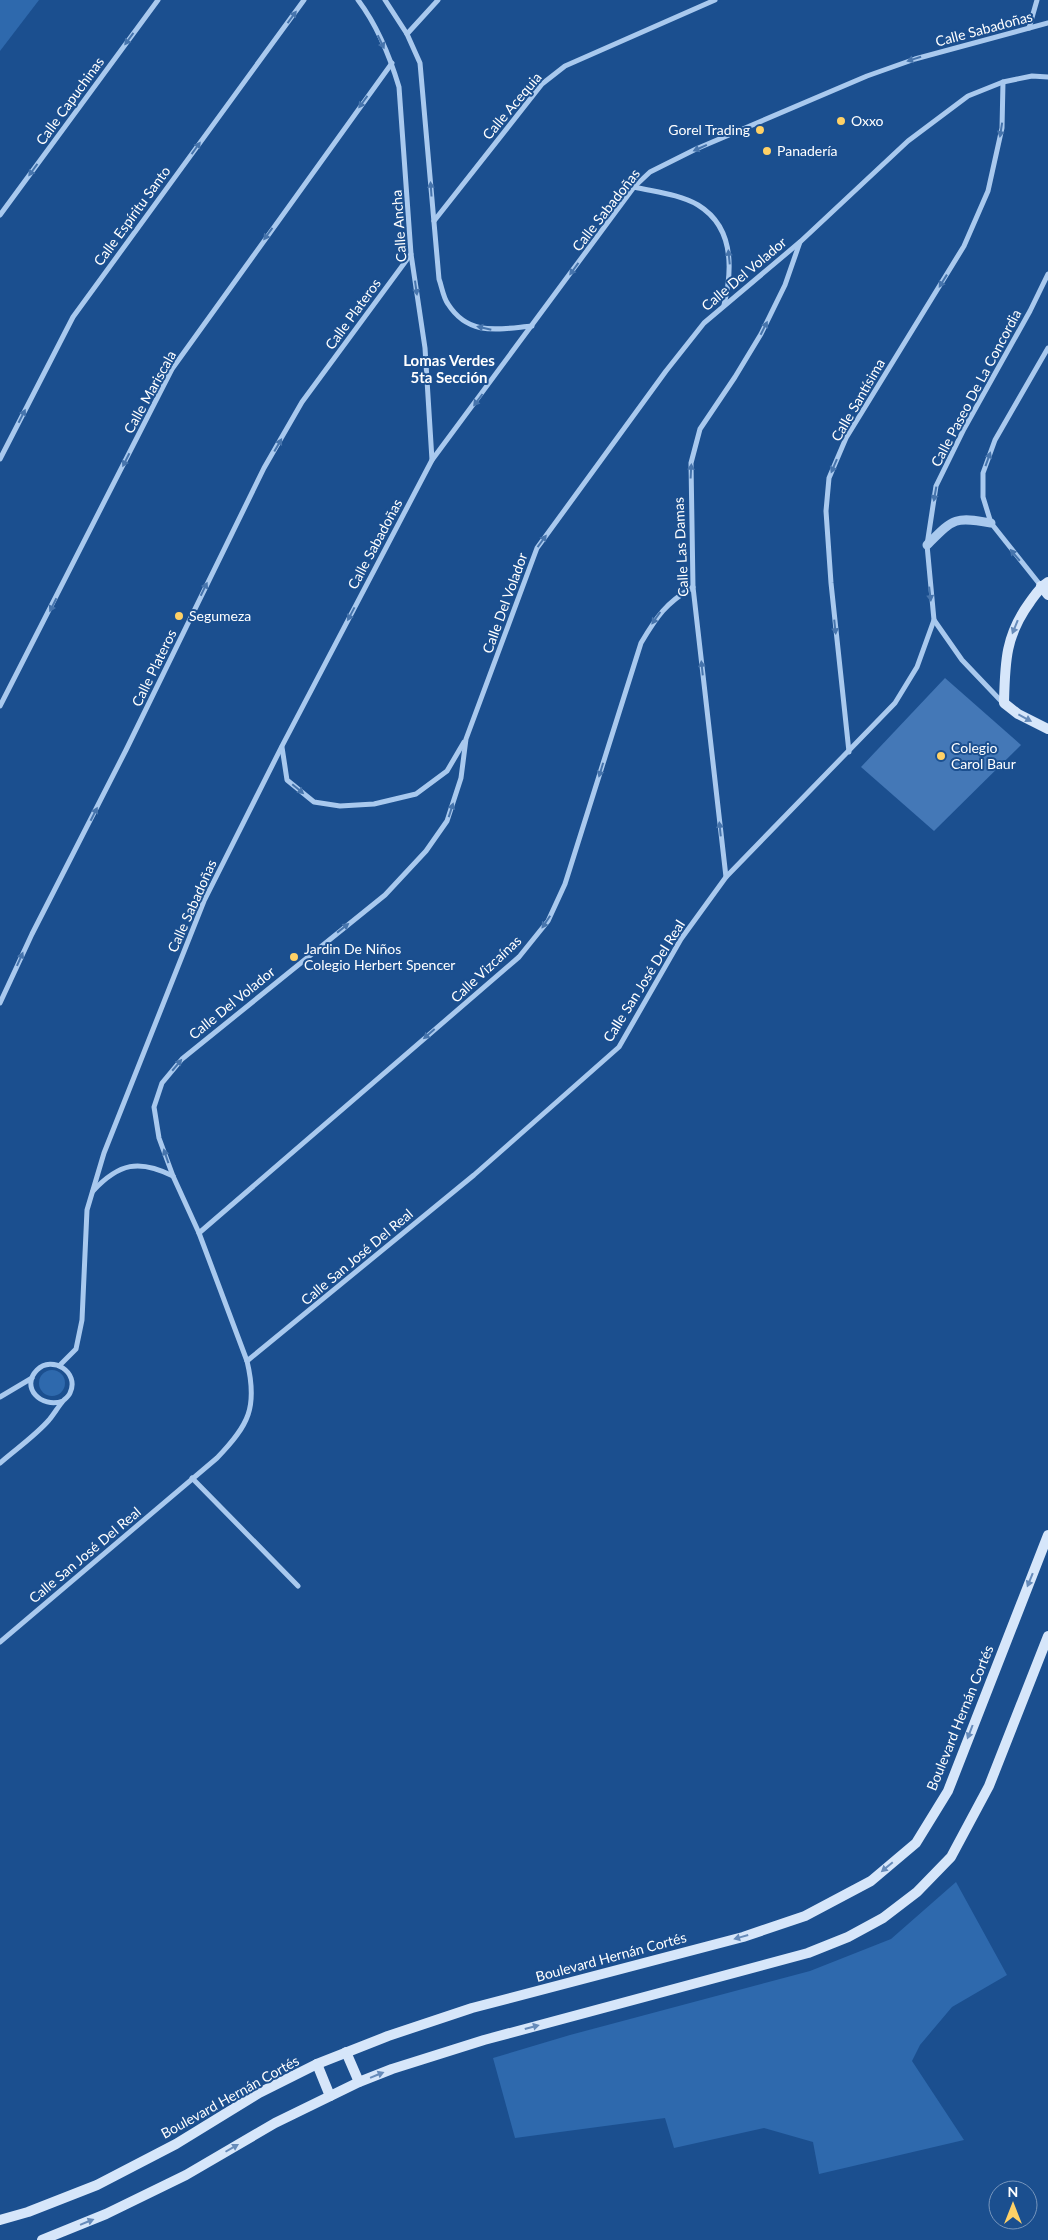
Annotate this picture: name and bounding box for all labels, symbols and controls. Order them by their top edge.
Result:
street label: Calle Sabadoñas [933,7,1034,50]
one-way arrow [287,10,297,24]
one-way arrow [124,32,135,45]
one-way arrow [378,35,386,49]
street label: Calle Capuchinas [32,53,107,148]
one-way arrow [907,56,922,63]
street label: Calle Acequia [479,69,545,143]
one-way arrow [358,96,368,109]
place label: Oxxo [851,112,884,129]
marker: Oxxo [835,115,847,127]
place label: Gorel Trading [668,121,750,138]
one-way arrow [996,123,1004,139]
marker: Gorel Trading [754,124,766,136]
one-way arrow [191,141,201,155]
place label: Panadería [777,142,838,159]
one-way arrow [693,144,707,152]
marker: Panadería [761,145,773,157]
street label: Calle Espíritu Santo [90,162,174,269]
one-way arrow [28,163,38,177]
street label: Calle Sabadoñas [568,165,643,254]
one-way arrow [427,181,435,197]
street label: Calle Ancha [388,189,409,263]
one-way arrow [263,227,273,241]
street label: Calle Del Volador [698,233,790,314]
one-way arrow [725,248,733,264]
one-way arrow [569,262,579,276]
one-way arrow [939,274,948,287]
street label: Calle Plateros [321,275,384,353]
one-way arrow [412,280,420,296]
street label: Calle Paseo De La Concordia [927,306,1024,469]
one-way arrow [760,321,768,335]
one-way arrow [476,324,491,332]
street label: Calle Mariscala [120,347,179,436]
district label: Lomas Verdes 5ta Sección [403,351,495,386]
street label: Calle Santísima [827,355,888,444]
one-way arrow [473,393,483,407]
one-way arrow [18,409,26,423]
one-way arrow [273,438,282,451]
one-way arrow [985,451,992,466]
one-way arrow [122,453,130,467]
one-way arrow [830,459,838,473]
one-way arrow [687,462,695,478]
one-way arrow [931,486,939,502]
street label: Calle Sabadoñas [344,496,405,592]
street label: Calle Las Damas [669,497,692,597]
one-way arrow [537,534,547,548]
one-way arrow [1010,549,1021,562]
street label: Calle Del Volador [478,550,531,655]
one-way arrow [200,582,208,597]
one-way arrow [926,586,934,602]
one-way arrow [49,598,57,612]
place label: Segumeza [189,607,251,624]
one-way arrow [347,607,355,622]
marker: Segumeza [173,610,185,622]
one-way arrow [651,611,661,625]
one-way arrow [832,619,840,635]
one-way arrow [1010,620,1018,634]
street label: Calle Plateros [128,626,180,709]
one-way arrow [698,659,706,675]
one-way arrow [1018,714,1032,722]
place label: Colegio Carol Baur [951,739,1016,772]
marker: Colegio Carol Baur [935,750,947,762]
one-way arrow [597,763,605,778]
one-way arrow [292,784,305,795]
one-way arrow [448,802,455,817]
one-way arrow [90,807,98,821]
one-way arrow [716,821,724,837]
street label: Calle Sabadoñas [163,857,220,955]
one-way arrow [541,915,551,929]
street label: Calle San José Del Real [599,917,688,1045]
one-way arrow [336,923,349,934]
street label: Calle Vizcaínas [447,932,524,1006]
place label: Jardin De Niños Colegio Herbert Spencer [304,940,455,973]
marker: Jardin De Niños Colegio Herbert Spencer [288,951,300,963]
one-way arrow [17,952,25,966]
street label: Calle Del Volador [185,963,278,1042]
one-way arrow [423,1029,436,1040]
one-way arrow [172,1059,183,1072]
one-way arrow [161,1148,169,1163]
street label: Calle San José Del Real [297,1205,416,1308]
street label: Calle San José Del Real [25,1503,144,1606]
one-way arrow [1026,1573,1033,1588]
street label: Boulevard Hernán Cortés [923,1643,997,1793]
one-way arrow [966,1724,973,1739]
one-way arrow [881,1862,894,1873]
street label: Boulevard Hernán Cortés [534,1928,688,1985]
one-way arrow [734,1933,749,1941]
one-way arrow [524,2023,540,2031]
street label: Boulevard Hernán Cortés [158,2051,302,2142]
one-way arrow [370,2070,384,2078]
one-way arrow [226,2144,239,2153]
north arrow [988,2180,1038,2230]
text: N [1008,2183,1018,2200]
one-way arrow [80,2217,94,2225]

